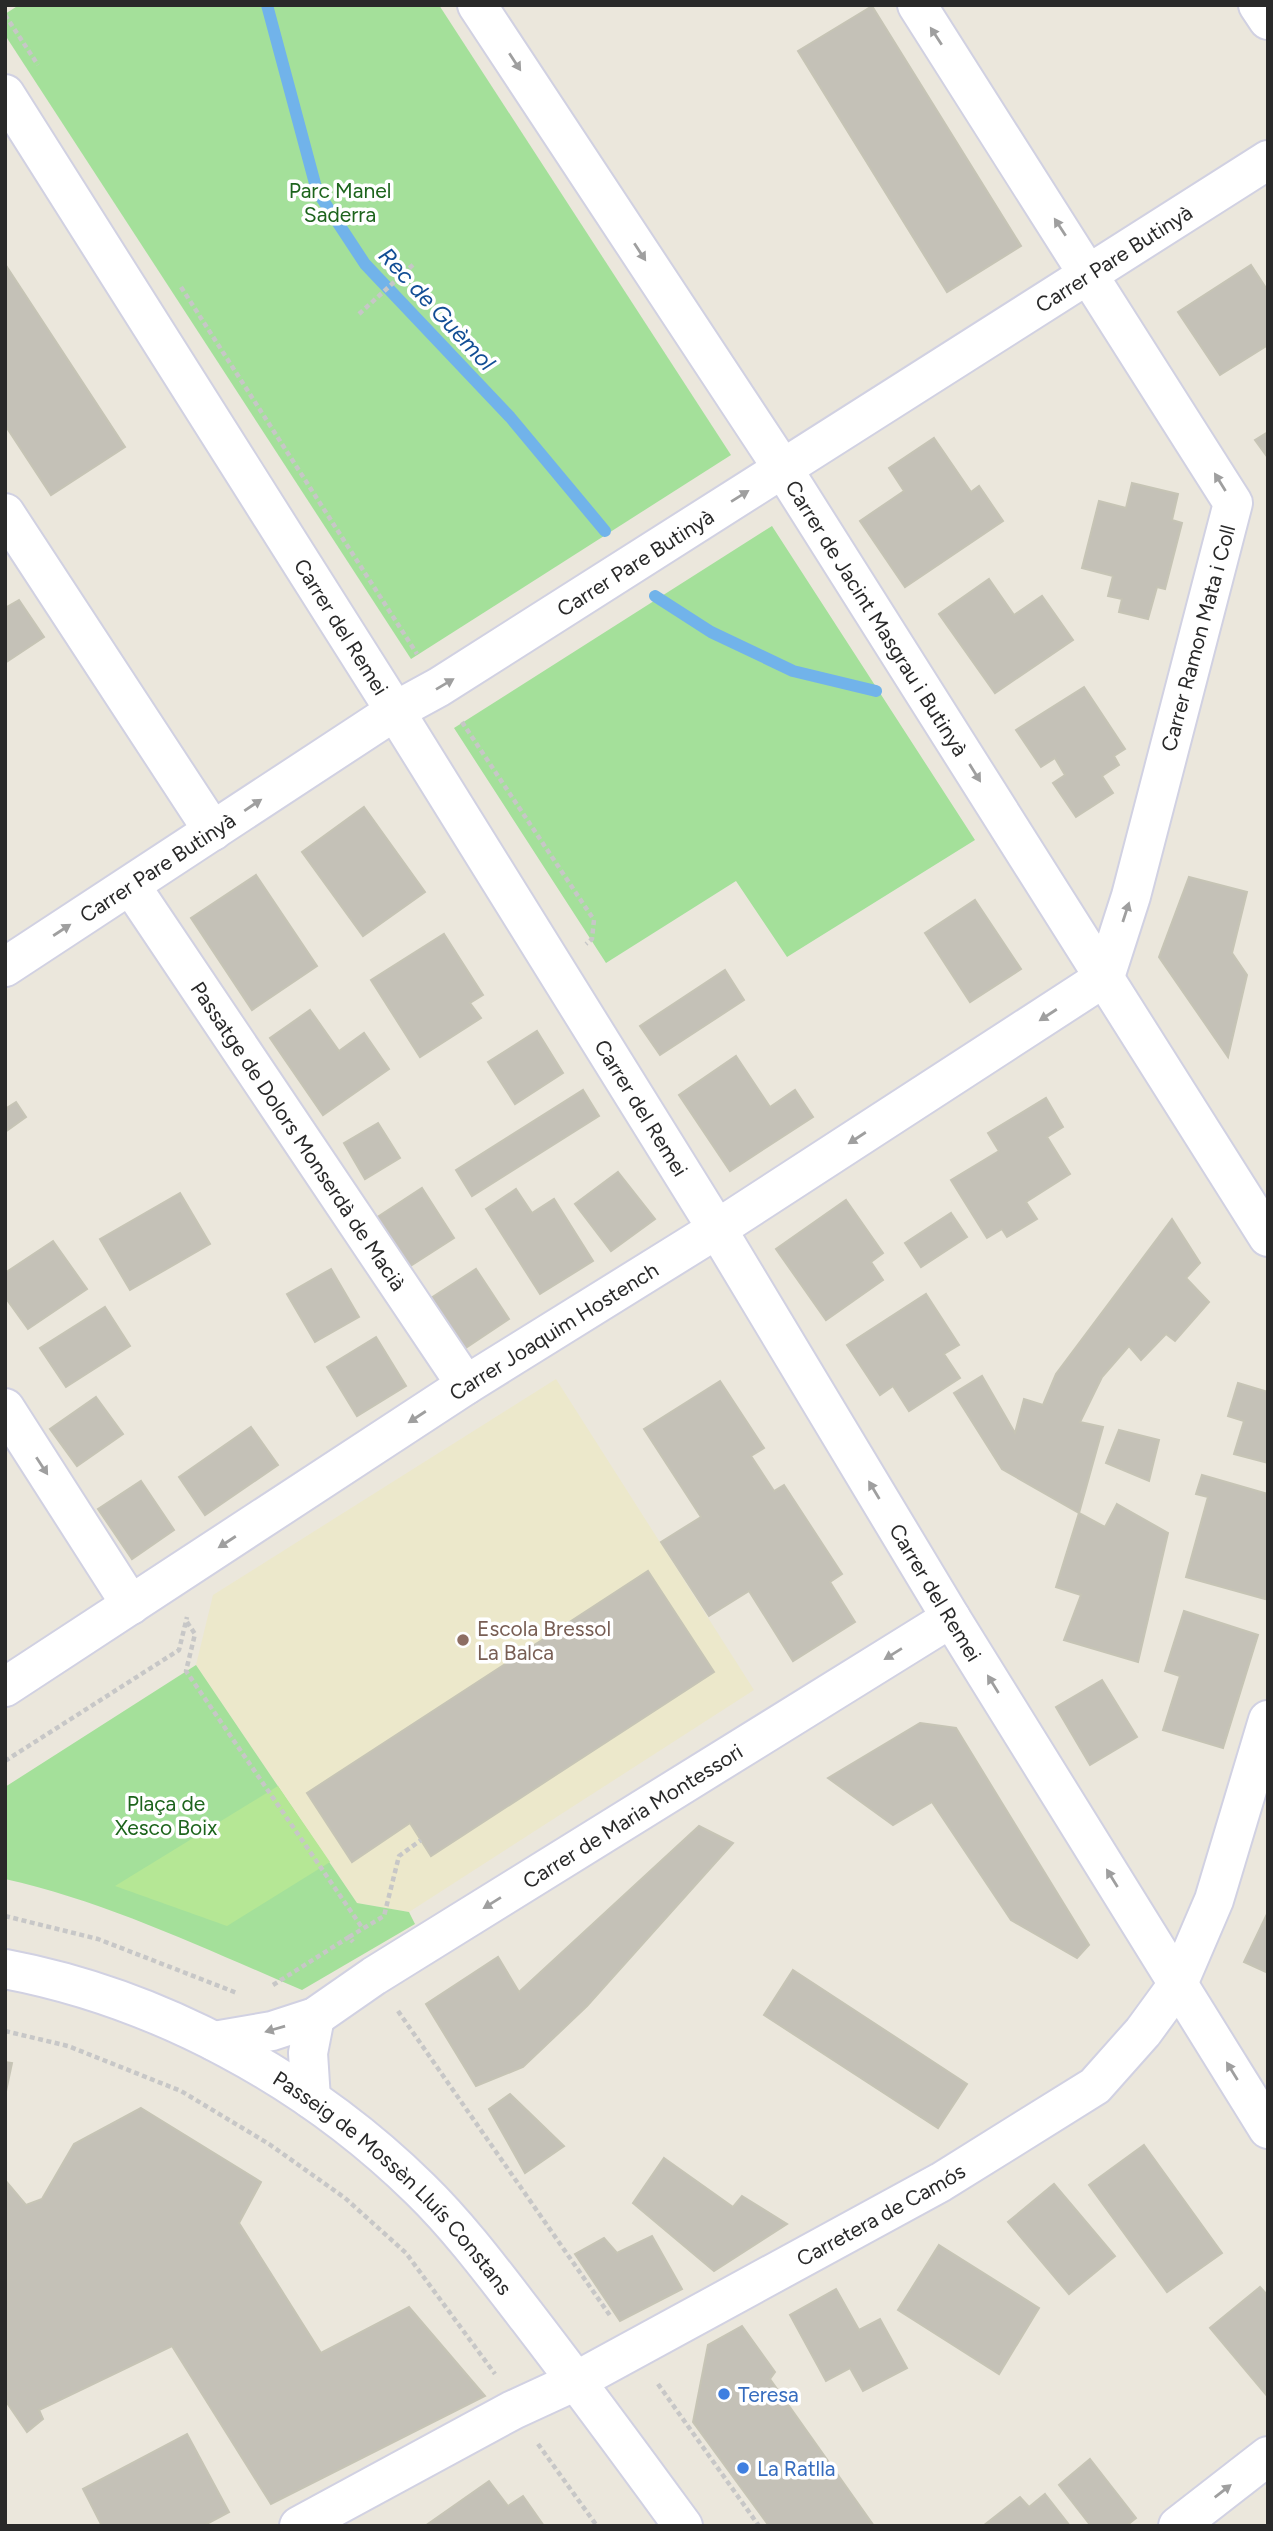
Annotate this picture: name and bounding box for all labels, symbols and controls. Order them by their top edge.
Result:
one-way arrow [930,26,943,46]
one-way arrow [508,53,521,72]
park label: Parc Manel Saderra [289,178,391,227]
street label: Carrer Pare Butinyà [1031,199,1197,317]
one-way arrow [1053,217,1066,237]
water label: Rec de Guèmol [373,242,502,377]
one-way arrow [633,243,646,262]
one-way arrow [1213,472,1226,492]
street label: Carrer de Jacint Masgrau i Butinyà [781,475,973,761]
one-way arrow [731,490,750,503]
street label: Carrer Pare Butinyà [552,503,718,621]
street label: Carrer Ramon Mata i Coll [1156,522,1240,754]
street label: Carrer del Remei [289,554,394,699]
one-way arrow [435,677,454,690]
one-way arrow [969,764,982,783]
one-way arrow [243,799,262,812]
street label: Carrer Pare Butinyà [75,807,240,927]
one-way arrow [1121,902,1132,923]
one-way arrow [53,924,72,937]
street label: Passatge de Dolors Monserdà de Macià [186,977,411,1295]
one-way arrow [1039,1008,1058,1021]
street label: Carrer del Remei [590,1035,693,1181]
one-way arrow [847,1132,867,1145]
street label: Carrer Joaquim Hostench [444,1256,662,1405]
one-way arrow [407,1411,427,1424]
one-way arrow [35,1456,48,1475]
one-way arrow [868,1480,881,1499]
street label: Carrer del Remei [885,1519,987,1666]
one-way arrow [217,1536,236,1549]
place label: Escola Bressol La Balca [477,1616,611,1665]
marker: Escola Bressol La Balca [455,1632,471,1648]
one-way arrow [884,1648,903,1661]
one-way arrow [986,1674,999,1694]
street label: Carrer de Maria Montessori [518,1738,747,1893]
park label: Plaça de Xesco Boix [115,1791,217,1840]
one-way arrow [1106,1868,1119,1887]
one-way arrow [482,1897,501,1910]
one-way arrow [264,2025,285,2035]
one-way arrow [1226,2062,1238,2081]
street label: Passeig de Mossèn Lluís Constans [269,2065,518,2299]
street label: Carretera de Camós [792,2158,970,2271]
place label: Teresa [738,2382,799,2407]
marker: Teresa [716,2386,732,2402]
place label: La Ratlla [757,2456,836,2481]
marker: La Ratlla [735,2460,751,2476]
one-way arrow [1214,2484,1232,2498]

